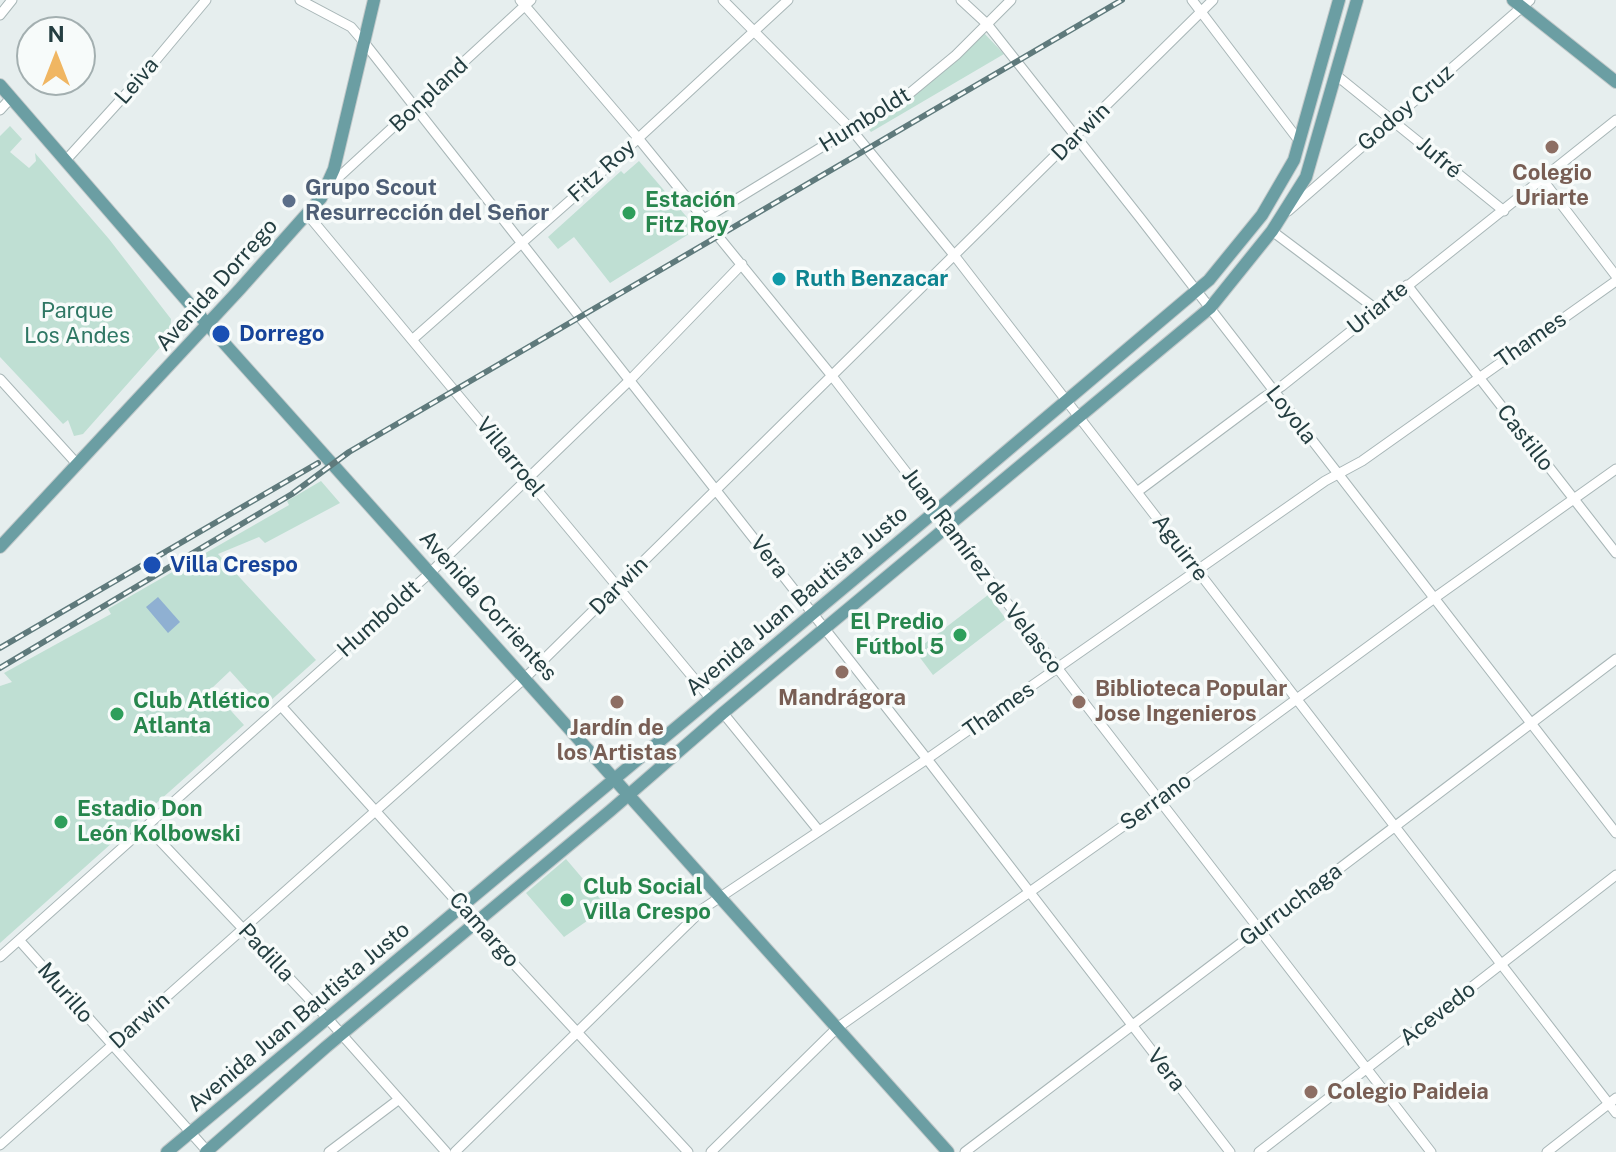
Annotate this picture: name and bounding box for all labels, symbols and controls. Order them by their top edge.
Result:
north arrow [16,16,96,96]
text: N [47,21,65,47]
street label: Leiva [110,52,164,110]
street label: Bonpland [384,52,474,138]
street label: Godoy Cruz [1353,59,1459,157]
street label: Humboldt [815,82,915,158]
street label: Darwin [1046,97,1116,167]
street label: Jufré [1411,132,1467,184]
street label: Fitz Roy [563,134,641,208]
marker: Colegio Uriarte [1543,138,1561,156]
place label: Colegio Uriarte [1512,160,1592,212]
place label: Grupo Scout Resurrección del Señor [305,175,549,226]
place label: Estación Fitz Roy [645,187,736,238]
marker: Grupo Scout Resurrección del Señor [280,192,298,210]
marker: Estación Fitz Roy [620,204,638,222]
street label: Avenida Dorrego [151,213,283,357]
place label: Ruth Benzacar [795,266,948,292]
marker: Ruth Benzacar [770,270,788,288]
street label: Uriarte [1342,276,1414,340]
park label: Parque Los Andes [24,298,130,350]
street label: Thames [1490,306,1572,374]
place label: Dorrego [239,321,324,347]
marker: Dorrego [210,323,232,345]
street label: Loyola [1260,380,1322,450]
street label: Castillo [1491,400,1559,476]
street label: Villarroel [470,412,550,502]
street label: Juan Ramírez de Velasco [896,463,1068,679]
street label: Avenida Juan Bautista Justo [681,500,913,702]
street label: Aguirre [1146,509,1214,587]
street label: Avenida Corrientes [414,525,562,687]
street label: Vera [744,531,794,583]
street label: Darwin [584,551,654,621]
place label: Villa Crespo [170,552,298,578]
marker: Villa Crespo [141,554,163,576]
street label: Humboldt [332,575,426,663]
place label: El Predio Fútbol 5 [850,609,944,660]
marker: El Predio Fútbol 5 [951,626,969,644]
marker: Mandrágora [833,663,851,681]
street label: Thames [958,676,1040,744]
place label: Biblioteca Popular Jose Ingenieros [1095,676,1287,728]
place label: Mandrágora [778,685,906,711]
place label: Club Atlético Atlanta [133,688,270,740]
marker: Jardín de los Artistas [608,693,626,711]
marker: Biblioteca Popular Jose Ingenieros [1070,693,1088,711]
marker: Club Atlético Atlanta [108,705,126,723]
place label: Jardín de los Artistas [557,715,677,766]
street label: Serrano [1115,767,1197,837]
place label: Estadio Don León Kolbowski [77,796,241,848]
marker: Estadio Don León Kolbowski [52,813,70,831]
street label: Gurruchaga [1235,858,1347,952]
place label: Club Social Villa Crespo [583,874,711,926]
street label: Camargo [443,887,525,973]
marker: Club Social Villa Crespo [558,891,576,909]
street label: Avenida Juan Bautista Justo [183,916,415,1118]
street label: Padilla [233,918,299,988]
street label: Murillo [32,957,98,1029]
street label: Acevedo [1395,976,1481,1052]
street label: Darwin [105,987,175,1055]
street label: Vera [1141,1044,1191,1096]
place label: Colegio Paideia [1327,1079,1489,1105]
marker: Colegio Paideia [1302,1083,1320,1101]

